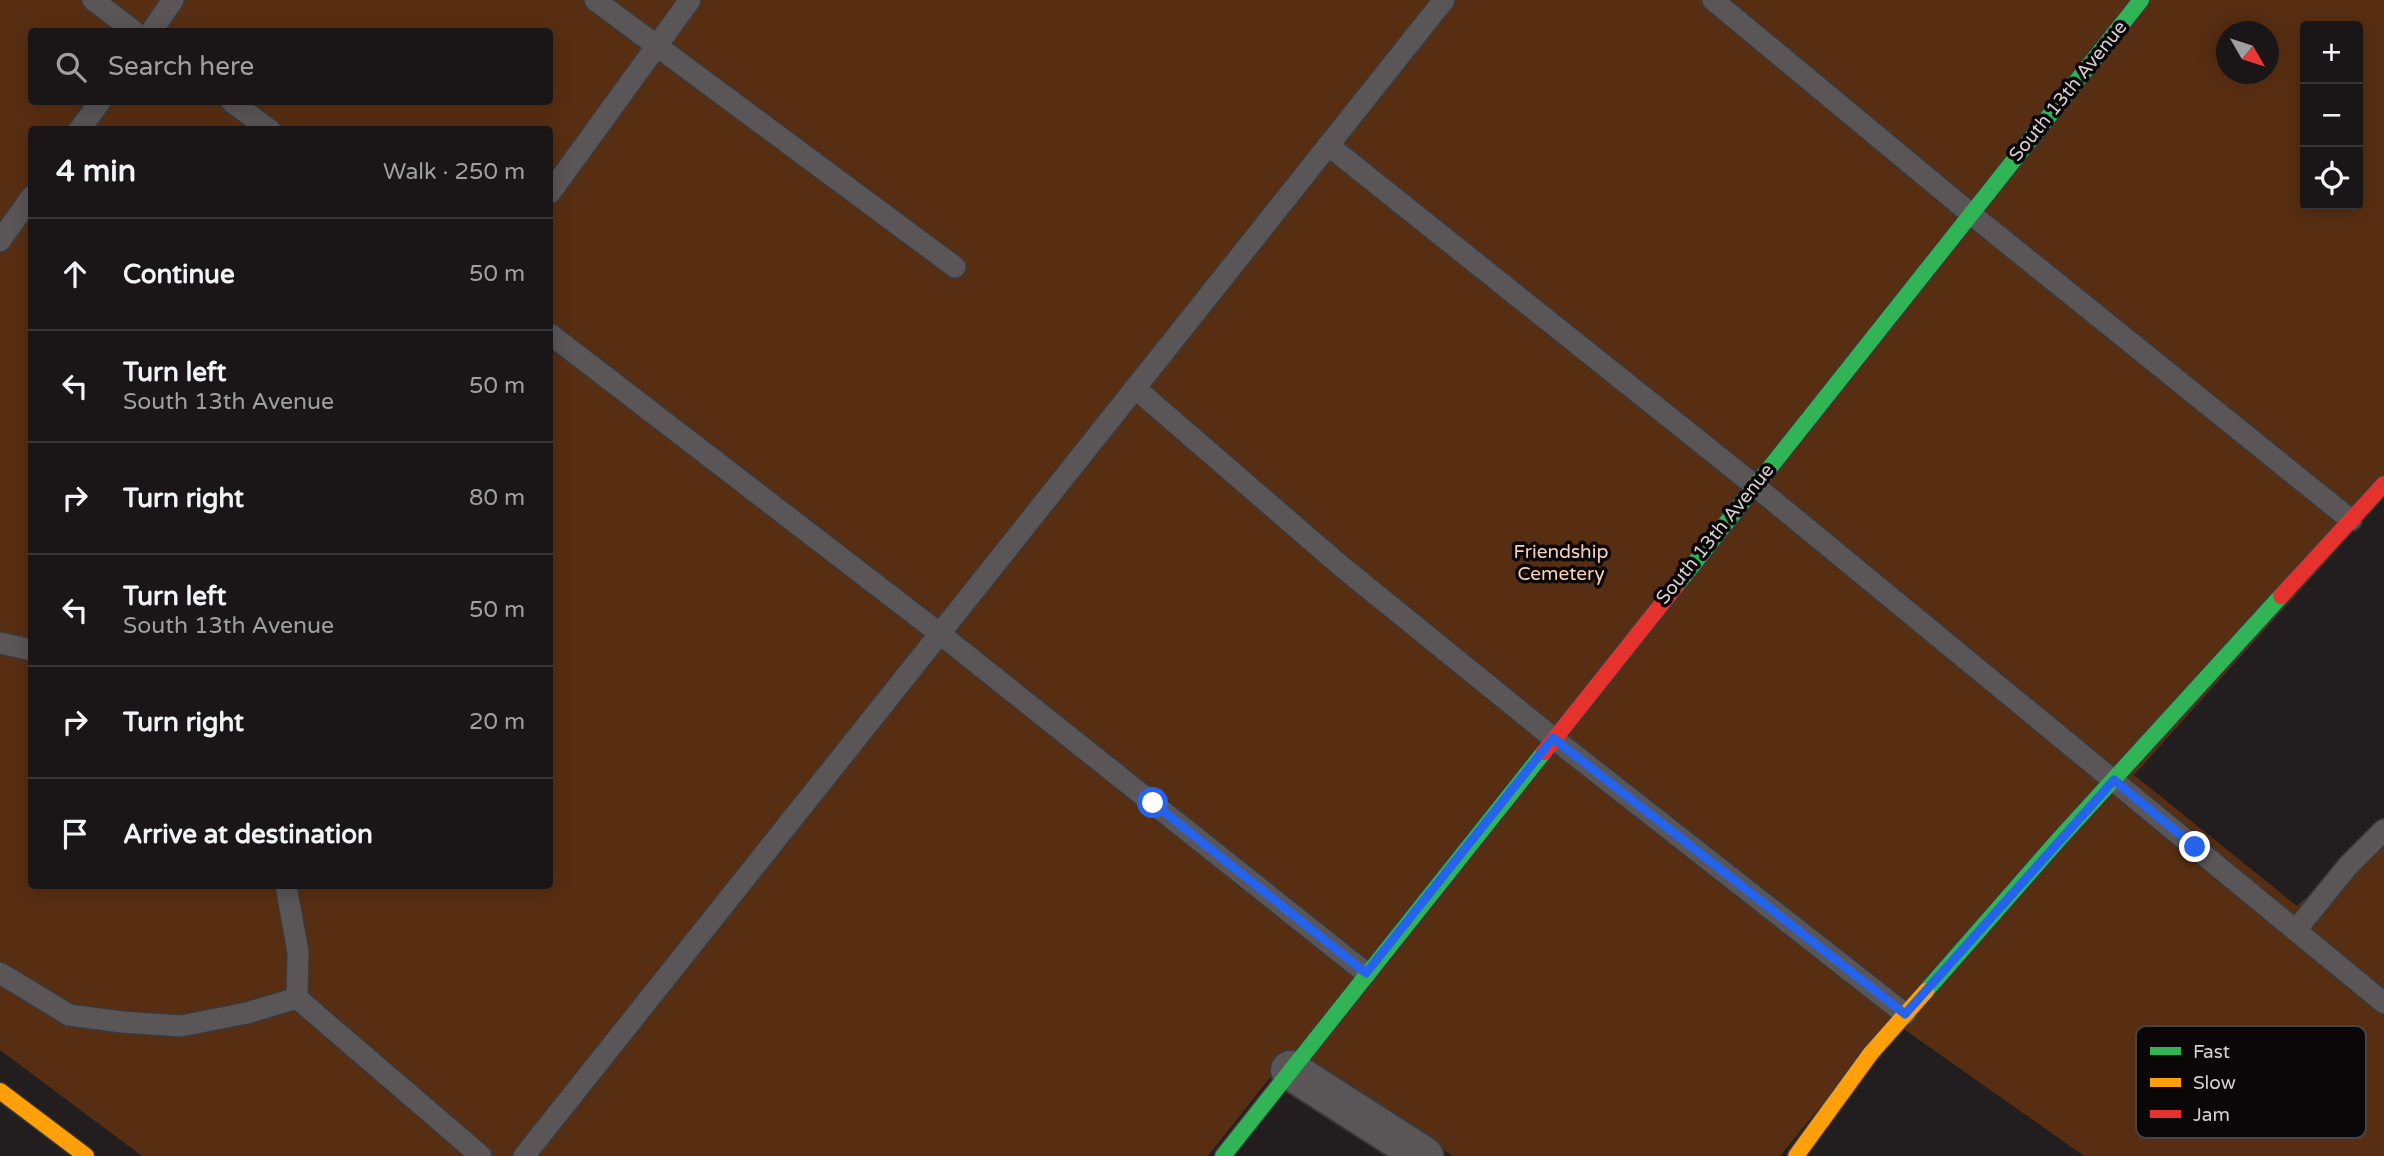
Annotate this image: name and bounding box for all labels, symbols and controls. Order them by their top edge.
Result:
street label: South 13th Avenue [2005,16,2131,166]
north arrow [2216,21,2279,84]
map controls [2300,21,2363,210]
button: + [2300,21,2363,84]
search box [28,28,553,105]
icon: search [52,48,90,86]
text: Search here [108,51,254,82]
button: − [2300,84,2363,147]
button: locate [2300,147,2363,210]
text: 4 min [56,153,136,190]
text: Walk · 250 m [383,158,525,186]
icon: ahead [56,255,94,293]
text: Continue [123,259,235,290]
text: 50 m [469,260,525,288]
text: Turn left [123,357,226,388]
icon: left [56,367,94,405]
text: 50 m [469,372,525,400]
text: South 13th Avenue [123,388,334,416]
street label: South 13th Avenue [1652,459,1778,609]
icon: right [56,479,94,517]
text: Turn right [123,483,244,514]
text: 80 m [469,484,525,512]
park label: Friendship Cemetery [1514,541,1608,585]
text: Turn left [123,581,226,612]
icon: left [56,591,94,629]
text: 50 m [469,596,525,624]
text: South 13th Avenue [123,612,334,640]
icon: right [56,703,94,741]
text: Turn right [123,707,244,738]
text: 20 m [469,708,525,736]
route start [1137,787,1168,818]
icon: arrive [56,815,94,853]
text: Arrive at destination [123,819,373,850]
route end [2179,831,2210,862]
legend [2136,1026,2366,1138]
text: Fast [2193,1041,2230,1063]
text: Slow [2193,1072,2236,1094]
text: Jam [2193,1104,2230,1126]

